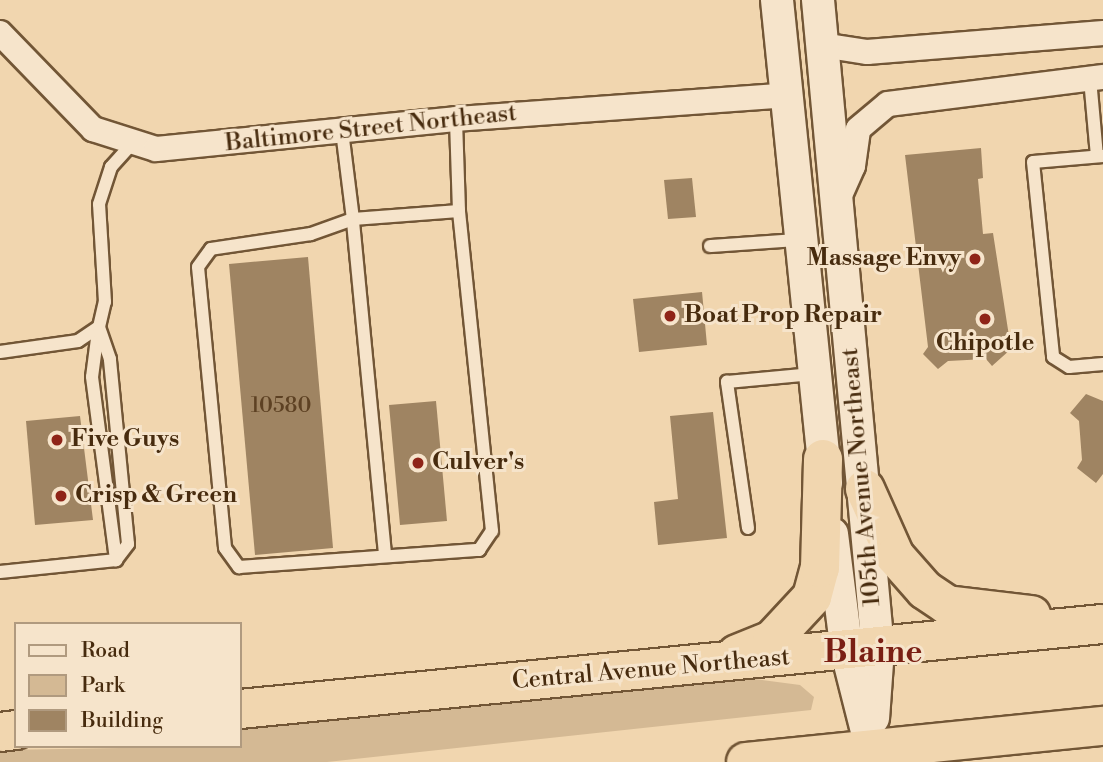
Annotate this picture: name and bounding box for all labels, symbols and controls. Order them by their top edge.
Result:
street label: Baltimore Street Northeast [224,99,518,159]
place label: Massage Envy [806,245,961,273]
marker: Massage Envy [967,251,983,267]
place label: Boat Prop Repair [684,302,882,330]
marker: Boat Prop Repair [662,308,678,324]
marker: Chipotle [977,311,993,327]
place label: Chipotle [936,330,1034,358]
street label: 105th Avenue Northeast [836,347,888,607]
house number: 10580 [251,393,311,419]
place label: Five Guys [71,426,179,454]
marker: Five Guys [49,432,65,448]
place label: Culver's [432,449,524,477]
marker: Culver's [410,455,426,471]
place label: Crisp & Green [75,482,237,510]
marker: Crisp & Green [53,488,69,504]
legend [14,622,242,748]
district label: Blaine [824,633,922,671]
text: Road [81,638,130,664]
street label: Central Avenue Northeast [511,644,791,696]
text: Park [81,673,125,699]
text: Building [81,708,163,734]

